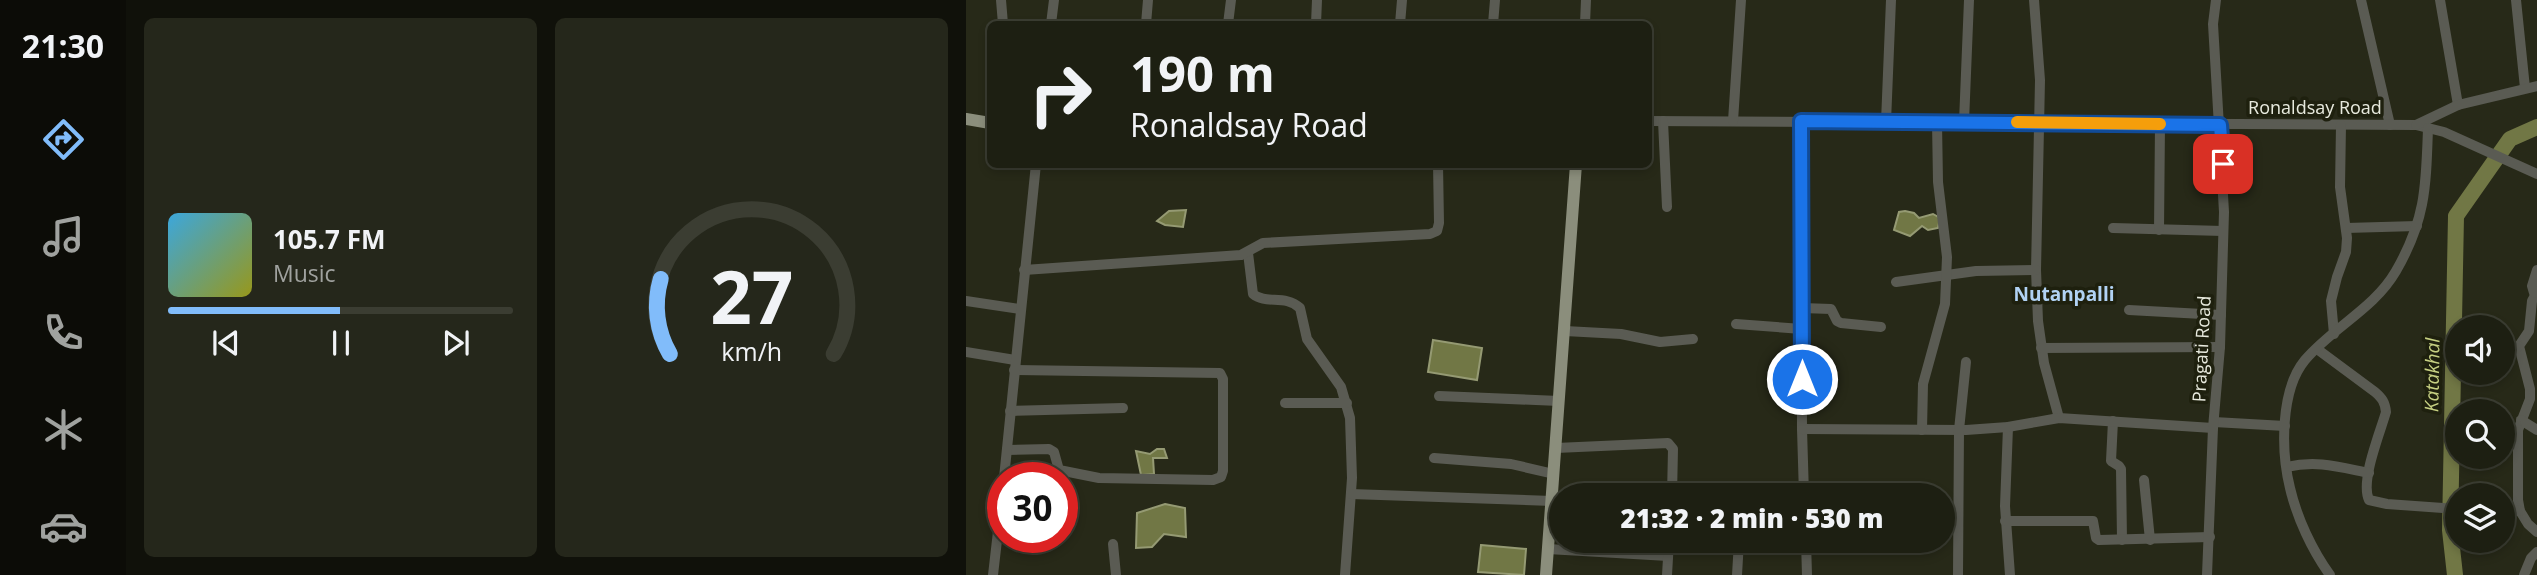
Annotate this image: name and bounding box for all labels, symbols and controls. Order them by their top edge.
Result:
text: 21:30 [22,24,104,67]
text: 190 m [1130,40,1275,106]
icon: right [1015,49,1106,140]
street label: Ronaldsay Road [2248,95,2382,119]
text: Ronaldsay Road [1130,103,1368,146]
icon: directions [39,115,88,164]
pin [2193,134,2253,194]
icon: arrive [2204,145,2242,183]
icon: music [39,212,88,261]
text: 105.7 FM [273,221,385,257]
text: 27 [710,246,793,345]
text: Music [273,257,336,289]
district label: Nutanpalli [2013,281,2115,307]
street label: Pragati Road [2186,295,2216,403]
icon: phone [39,308,88,357]
map controls [2445,315,2515,553]
button: sound [2445,315,2515,385]
icon: previous [207,324,245,362]
icon: pause [322,324,360,362]
icon: next [437,324,475,362]
text: km/h [721,333,782,367]
water label: Katakhal [2418,336,2446,412]
position arrow [1765,342,1839,416]
button: search [2445,399,2515,469]
icon: climate [39,405,88,454]
speed limit sign: 30 [987,462,1078,553]
button: layers [2445,483,2515,553]
text: 21:32 · 2 min · 530 m [1621,500,1883,536]
icon: car [39,502,88,551]

